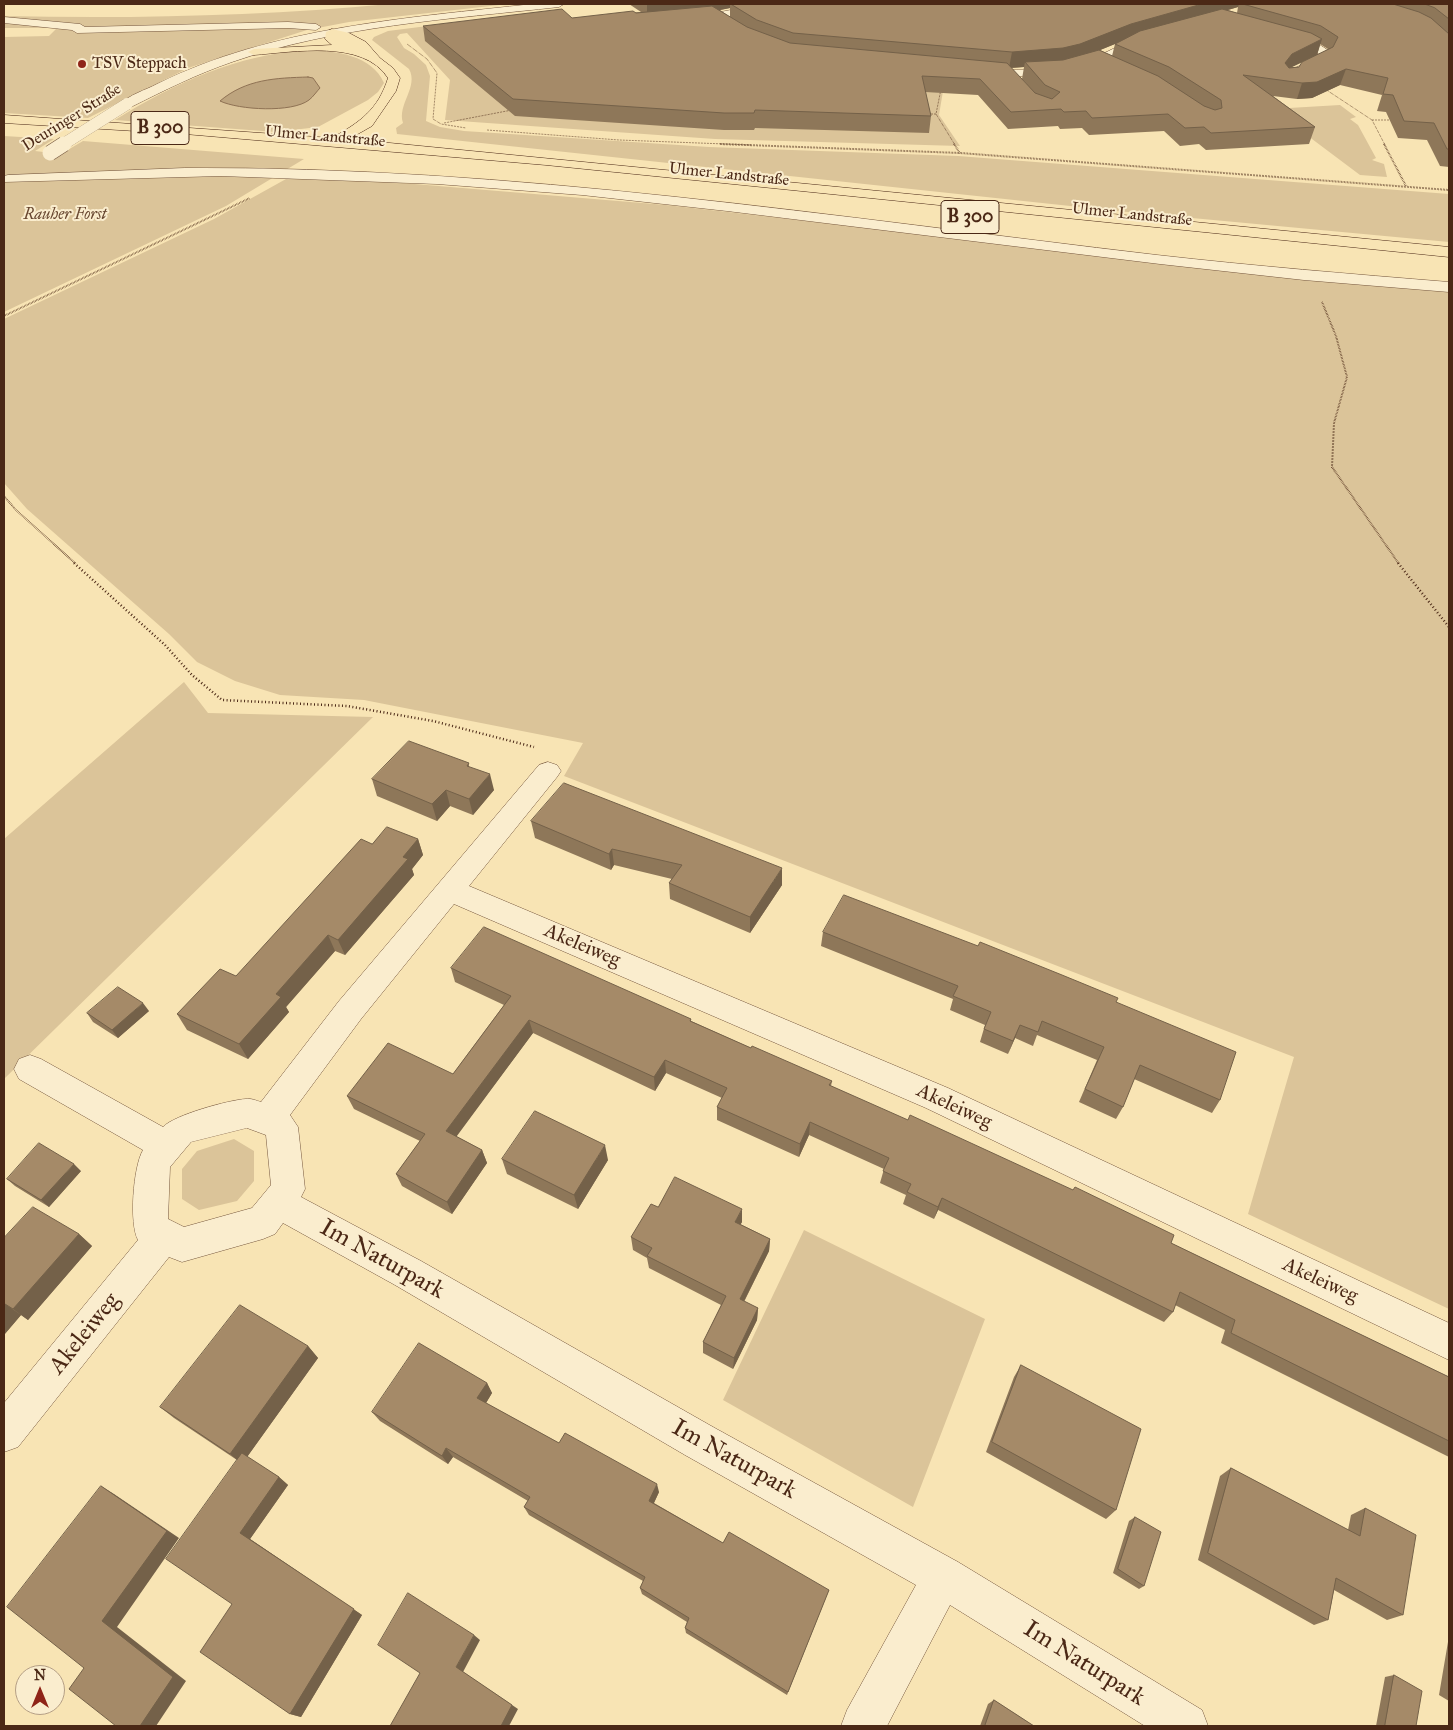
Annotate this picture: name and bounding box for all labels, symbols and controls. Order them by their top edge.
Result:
place label: TSV Steppach [92,54,187,74]
marker: TSV Steppach [76,58,88,70]
street label: Deuringer Straße [19,80,125,156]
road number: B 300 [131,112,189,144]
street label: Ulmer Landstraße [264,122,386,152]
street label: Ulmer Landstraße [668,159,790,191]
street label: Ulmer Landstraße [1071,199,1193,231]
road number: B 300 [941,200,999,233]
park label: Rauher Forst [23,205,107,225]
street label: Akeleiweg [540,919,624,973]
street label: Akeleiweg [912,1079,996,1135]
street label: Im Naturpark [315,1214,449,1306]
street label: Akeleiweg [1278,1253,1362,1309]
street label: Akeleiweg [43,1287,127,1381]
street label: Im Naturpark [667,1414,801,1506]
street label: Im Naturpark [1018,1615,1150,1713]
north arrow [15,1665,65,1715]
text: N [34,1667,46,1684]

